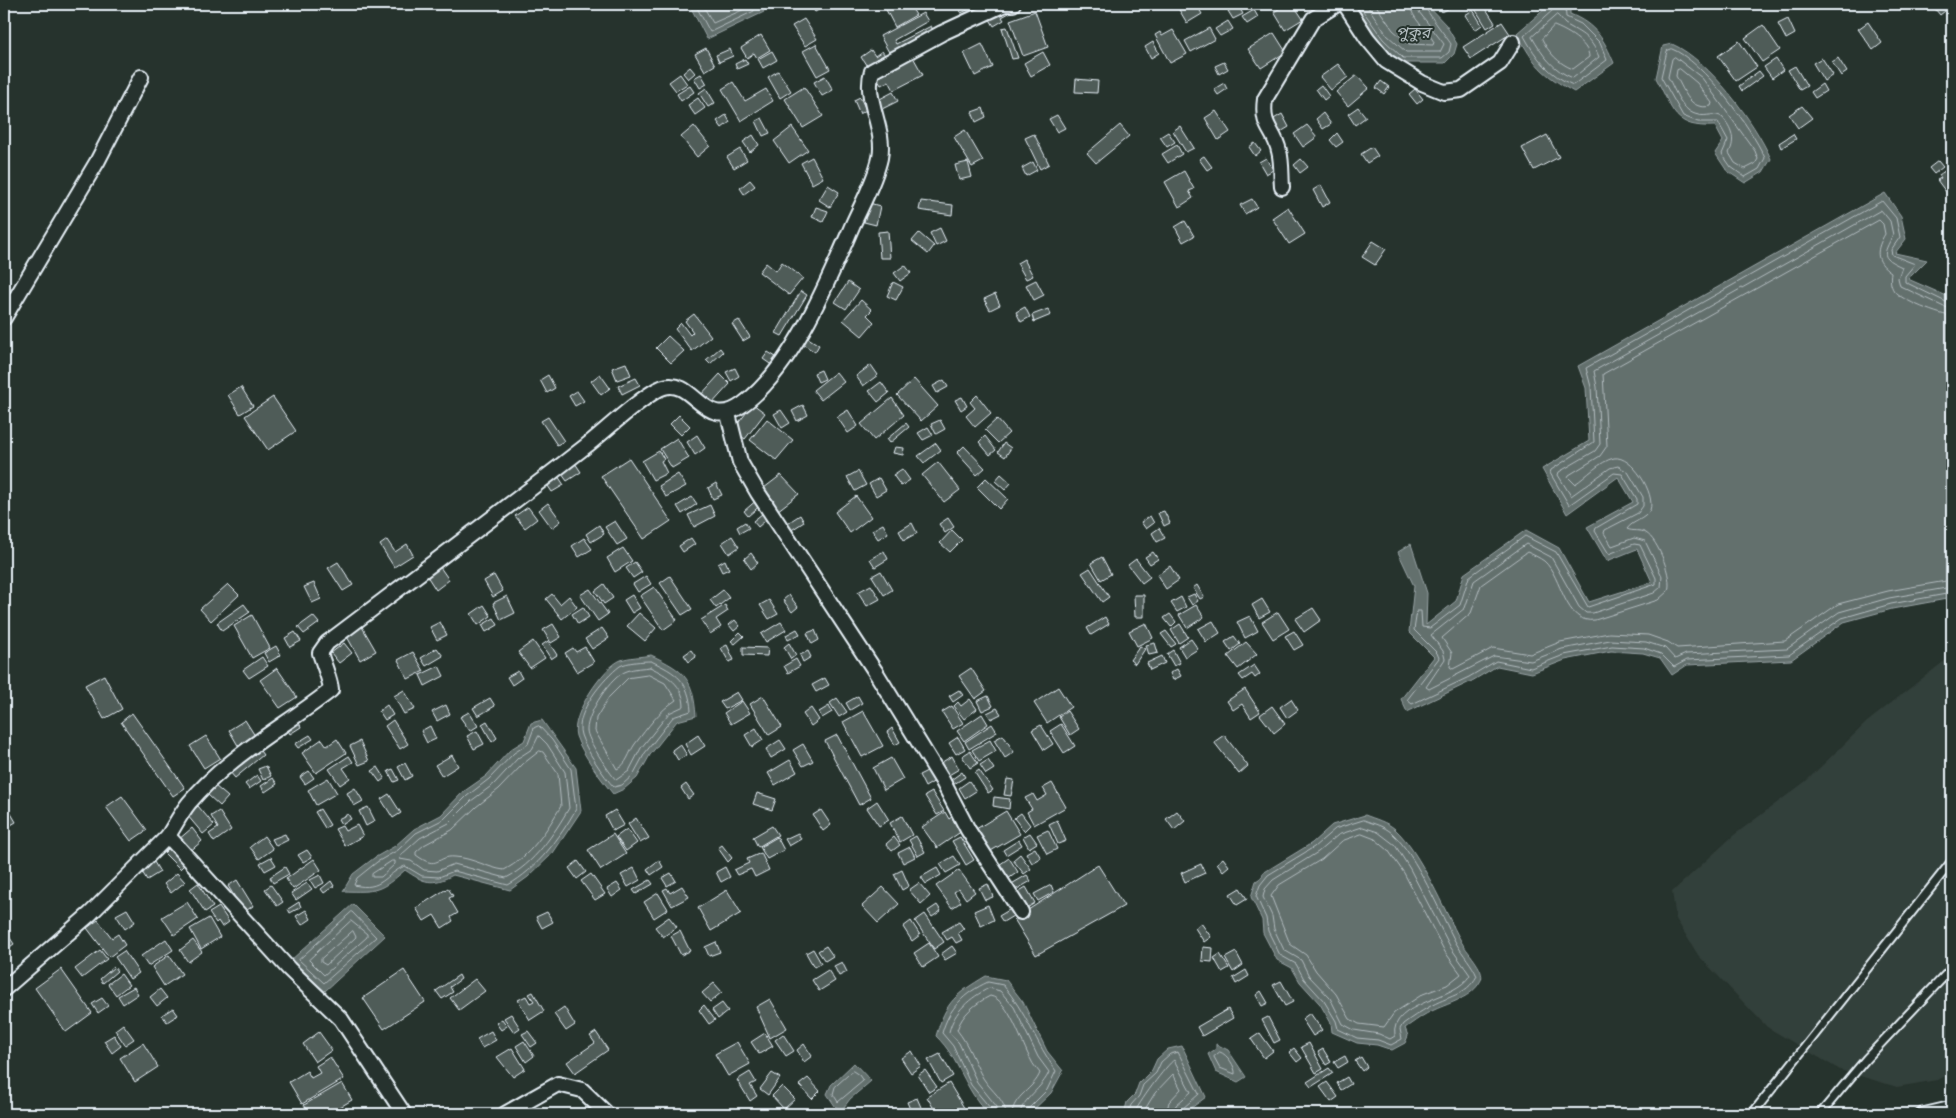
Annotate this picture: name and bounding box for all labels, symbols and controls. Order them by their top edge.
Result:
water label: পুকুর [1396,22,1433,44]

